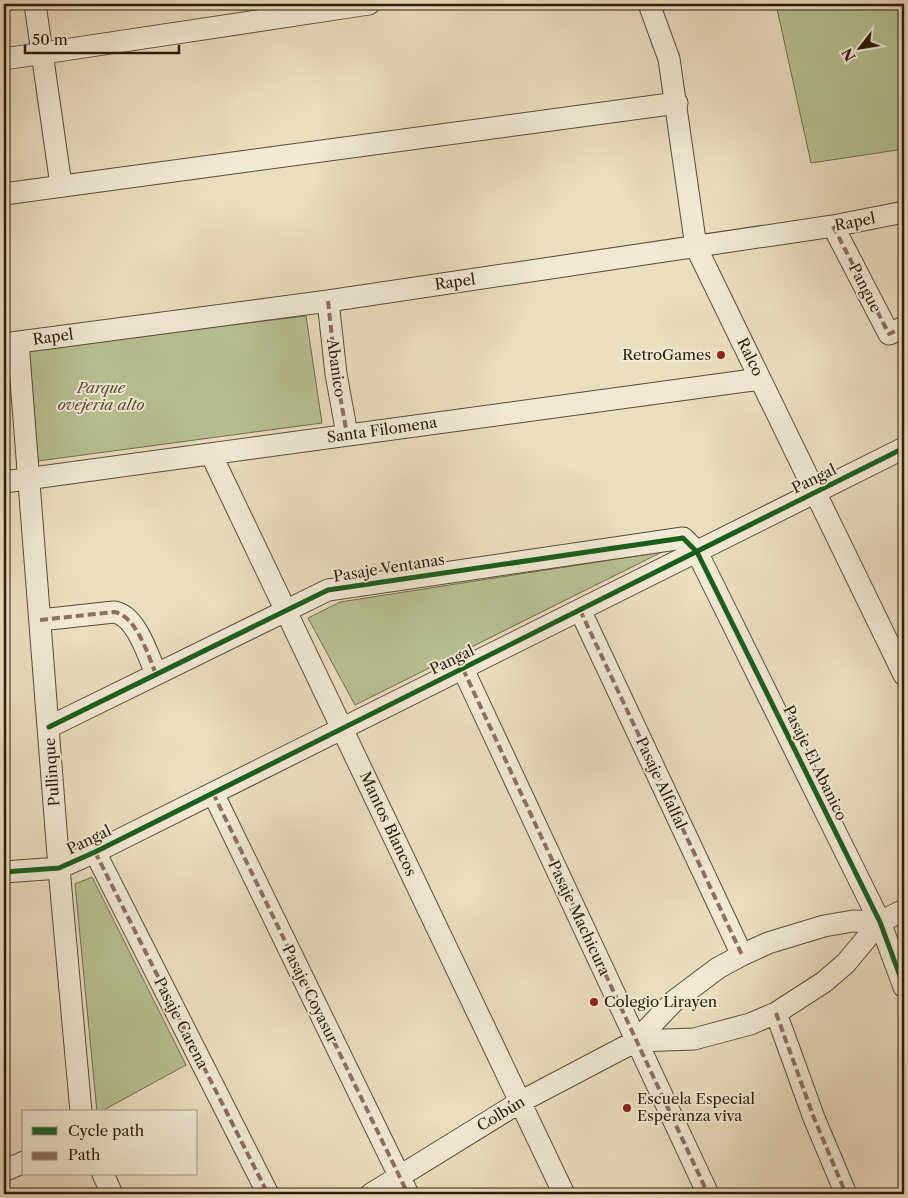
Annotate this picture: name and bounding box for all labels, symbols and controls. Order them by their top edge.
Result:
scale bar [25,22,179,54]
north arrow [836,22,886,72]
text: 50 m [32,30,68,49]
text: N [838,45,860,65]
street label: Rapel [833,208,877,235]
street label: Pangue [845,260,886,315]
street label: Rapel [433,269,477,294]
street label: Rapel [31,324,75,349]
street label: Ralco [733,334,768,379]
street label: Abanico [323,336,350,399]
place label: RetroGames [622,345,711,364]
marker: RetroGames [715,349,727,361]
park label: Parque ovejeria alto [57,378,145,414]
street label: Santa Filomena [326,412,438,447]
street label: Pangal [788,459,840,497]
street label: Pasaje Ventanas [332,549,446,586]
street label: Pangal [426,640,478,678]
street label: Pasaje El Abanico [779,702,852,824]
street label: Pasaje Alfalfal [632,734,691,832]
street label: Pullinque [40,737,63,807]
street label: Mantos Blancos [356,769,421,879]
street label: Pangal [63,820,115,858]
street label: Pasaje Machicura [544,857,614,978]
street label: Pasaje Coyasur [278,942,343,1047]
street label: Pasaje Carena [150,974,213,1072]
place label: Colegio Lirayen [604,992,718,1011]
marker: Colegio Lirayen [588,996,600,1008]
place label: Escuela Especial Esperanza viva [637,1089,755,1125]
street label: Colbún [473,1092,529,1135]
marker: Escuela Especial Esperanza viva [621,1102,633,1114]
legend [22,1110,198,1176]
text: Cycle path [68,1121,145,1140]
text: Path [68,1145,101,1164]

